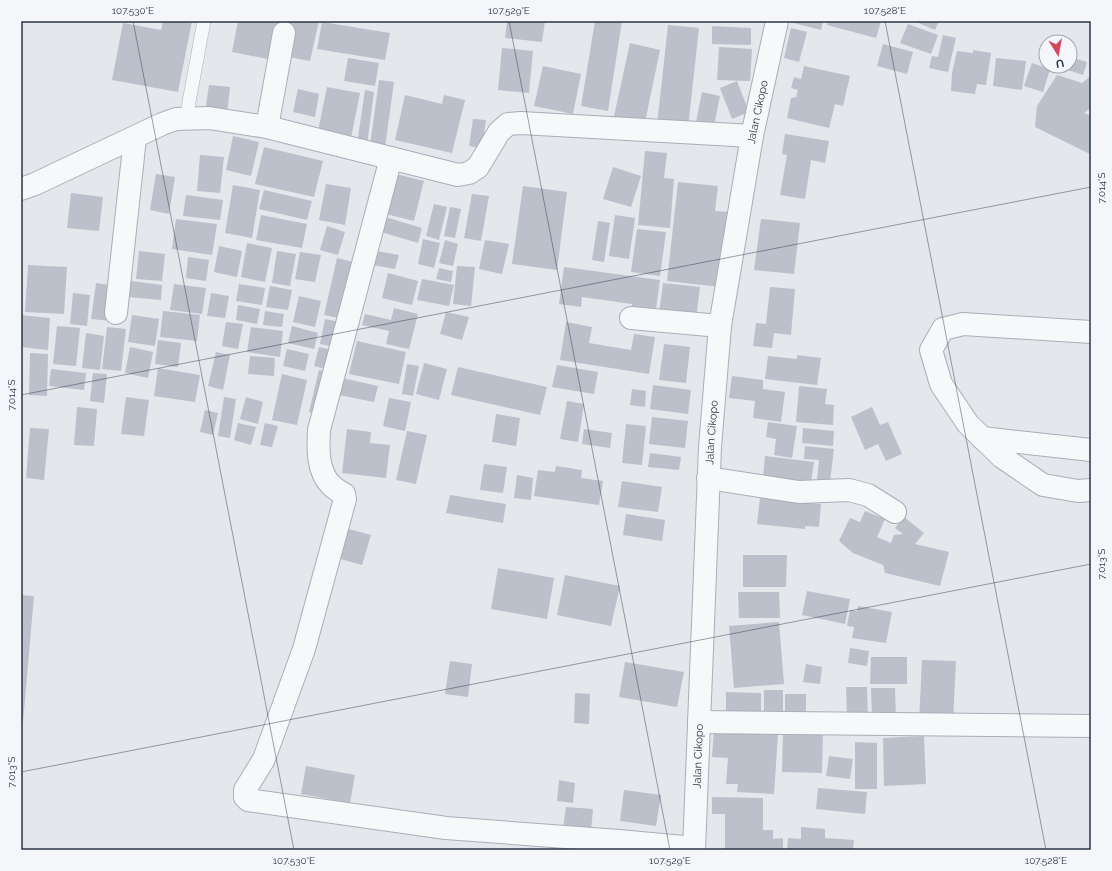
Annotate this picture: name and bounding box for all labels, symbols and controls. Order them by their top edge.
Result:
text: 107.530°E [112,5,154,16]
text: 107.529°E [488,5,530,16]
text: 107.528°E [864,5,906,16]
north arrow [1038,34,1078,74]
text: U [1055,56,1065,70]
street label: Jalan Cikopo [745,79,771,145]
text: 7.014°S [1096,172,1107,204]
text: 7.014°S [6,379,17,411]
street label: Jalan Cikopo [703,399,721,465]
text: 7.013°S [1096,549,1107,579]
street label: Jalan Cikopo [690,723,706,789]
text: 7.013°S [6,757,17,787]
text: 107.530°E [273,855,315,866]
text: 107.529°E [649,855,691,866]
text: 107.528°E [1025,855,1067,866]

